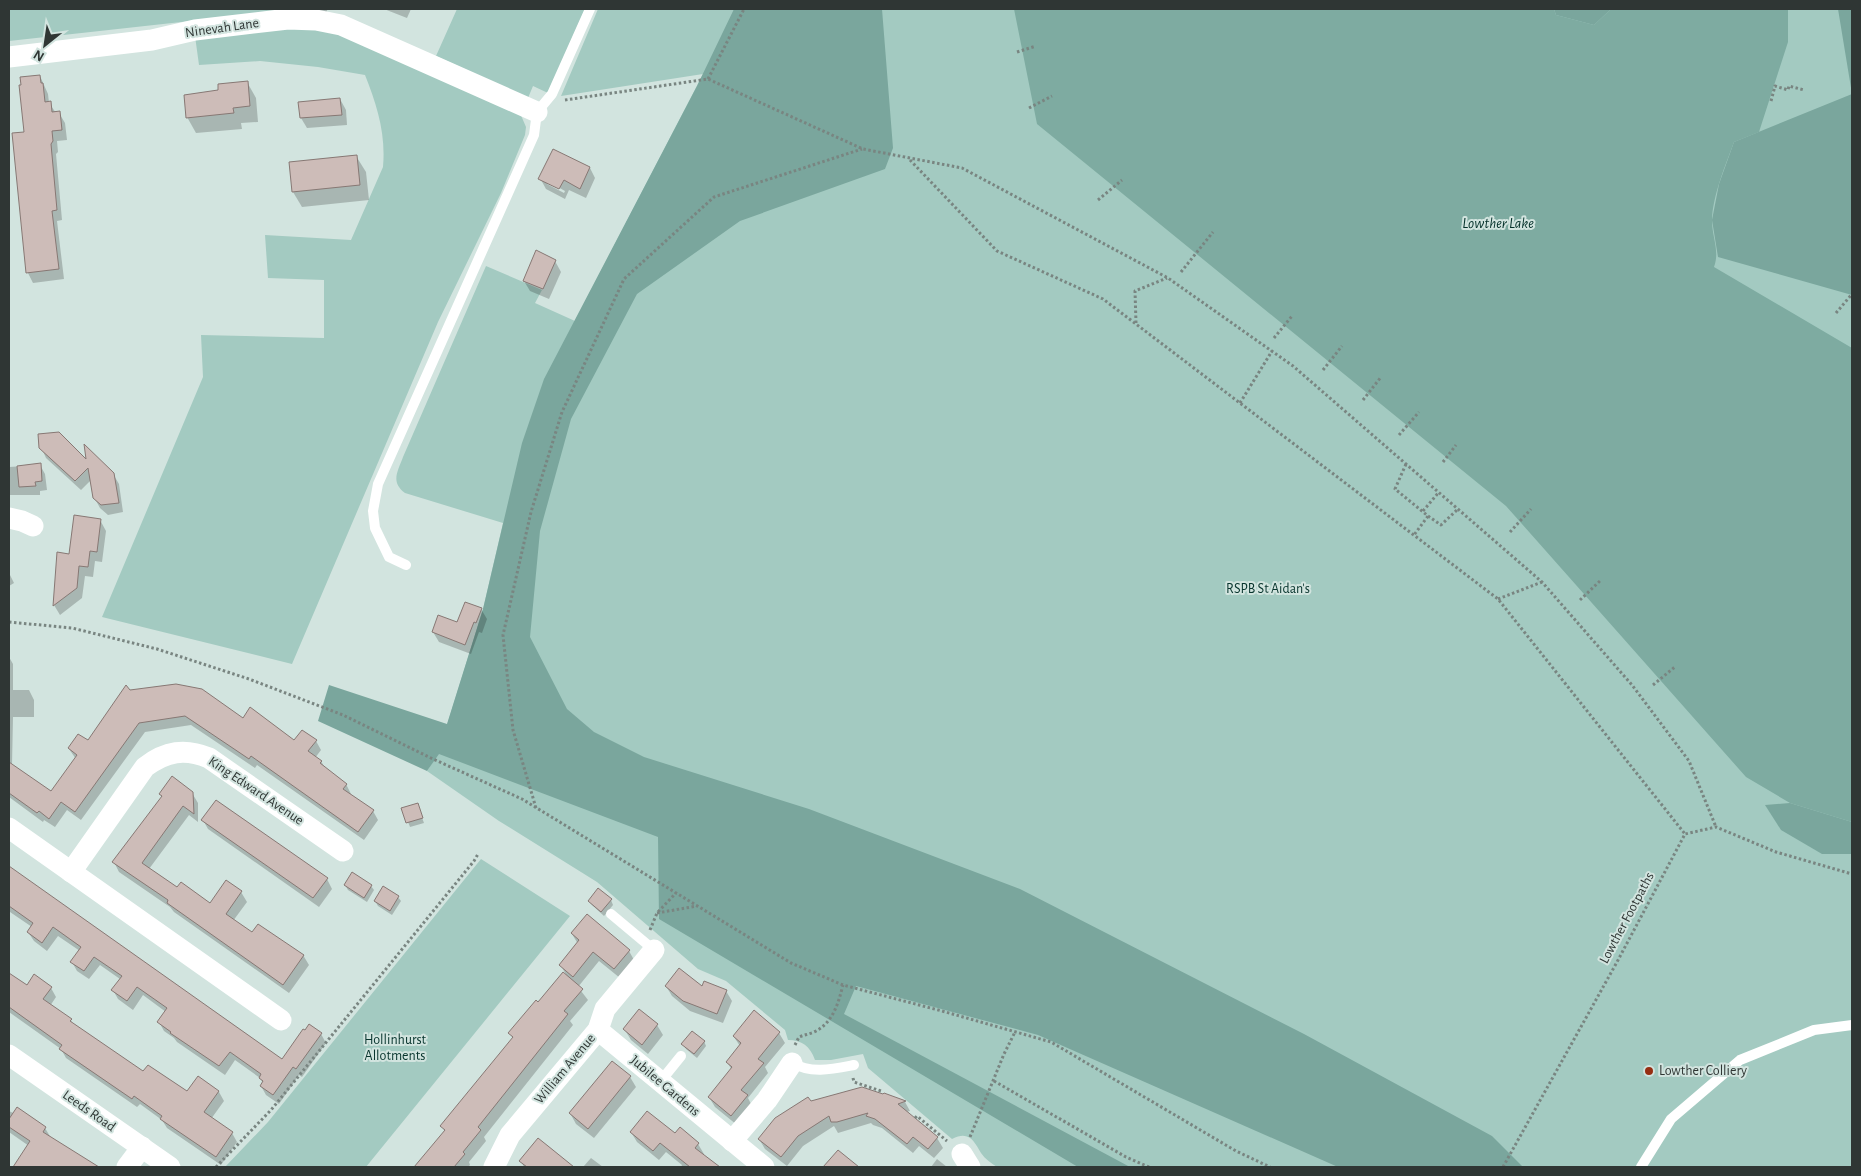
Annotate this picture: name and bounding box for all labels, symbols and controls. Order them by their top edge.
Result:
street label: Ninevah Lane [184,16,260,40]
north arrow [20,20,70,70]
text: N [31,47,47,64]
water label: Lowther Lake [1462,216,1534,231]
park label: RSPB St Aidan's [1226,582,1310,596]
street label: King Edward Avenue [206,754,306,828]
street label: Lowther Footpaths [1597,870,1657,966]
street label: William Avenue [532,1031,598,1107]
park label: Hollinhurst Allotments [364,1033,427,1063]
street label: Jubilee Gardens [628,1053,702,1119]
place label: Lowther Colliery [1659,1064,1747,1078]
marker: Lowther Colliery [1643,1065,1655,1077]
street label: Leeds Road [60,1088,118,1134]

